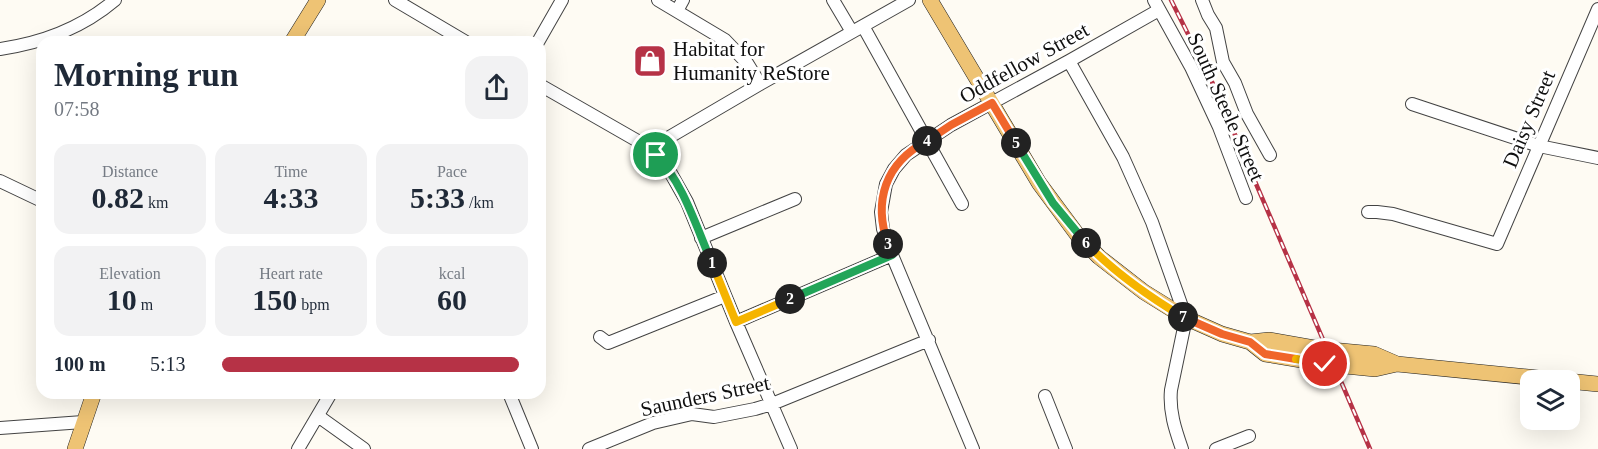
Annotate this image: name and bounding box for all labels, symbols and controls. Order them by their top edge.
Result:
street label: Oddfellow Street [955,18,1093,108]
street label: South Steele Street [1183,29,1270,185]
place label: Habitat for Humanity ReStore [673,37,830,85]
shop icon: Habitat for Humanity ReStore [632,43,668,79]
button: share [465,56,528,119]
text: Morning run [54,57,238,93]
street label: Daisy Street [1498,67,1560,171]
text: 07:58 [54,98,100,120]
pin: 4 [912,126,942,156]
pin: 5 [1001,128,1031,158]
pin [630,129,681,180]
text: 4 [923,132,931,149]
text: 5 [1012,134,1020,151]
icon: arrive [639,138,672,171]
text: Distance [102,163,158,180]
text: Time [274,163,308,180]
text: Pace [437,163,467,180]
text: 0.82 [92,181,144,214]
text: 4:33 [264,181,319,214]
text: 5:33 [410,181,465,214]
text: km [144,194,168,211]
text: /km [465,194,494,211]
pin: 6 [1071,228,1101,258]
pin: 3 [873,229,903,259]
text: 6 [1082,234,1090,251]
text: 3 [884,235,892,252]
pin: 1 [697,248,727,278]
text: 1 [708,254,716,271]
text: Elevation [99,265,161,282]
text: Heart rate [259,265,323,282]
text: kcal [439,265,465,282]
text: 10 [107,283,137,316]
text: 150 [252,283,297,316]
text: 60 [437,283,467,316]
pin: 2 [775,284,805,314]
text: 2 [786,290,794,307]
text: m [137,296,153,313]
text: bpm [297,296,330,313]
pin: 7 [1168,302,1198,332]
text: 7 [1179,308,1187,325]
pin [1299,338,1350,389]
icon: check [1308,347,1341,380]
text: 100 m [54,353,106,375]
text: 5:13 [150,353,186,375]
map controls [1520,370,1580,430]
button: layers [1520,370,1580,430]
street label: Saunders Street [638,371,772,421]

